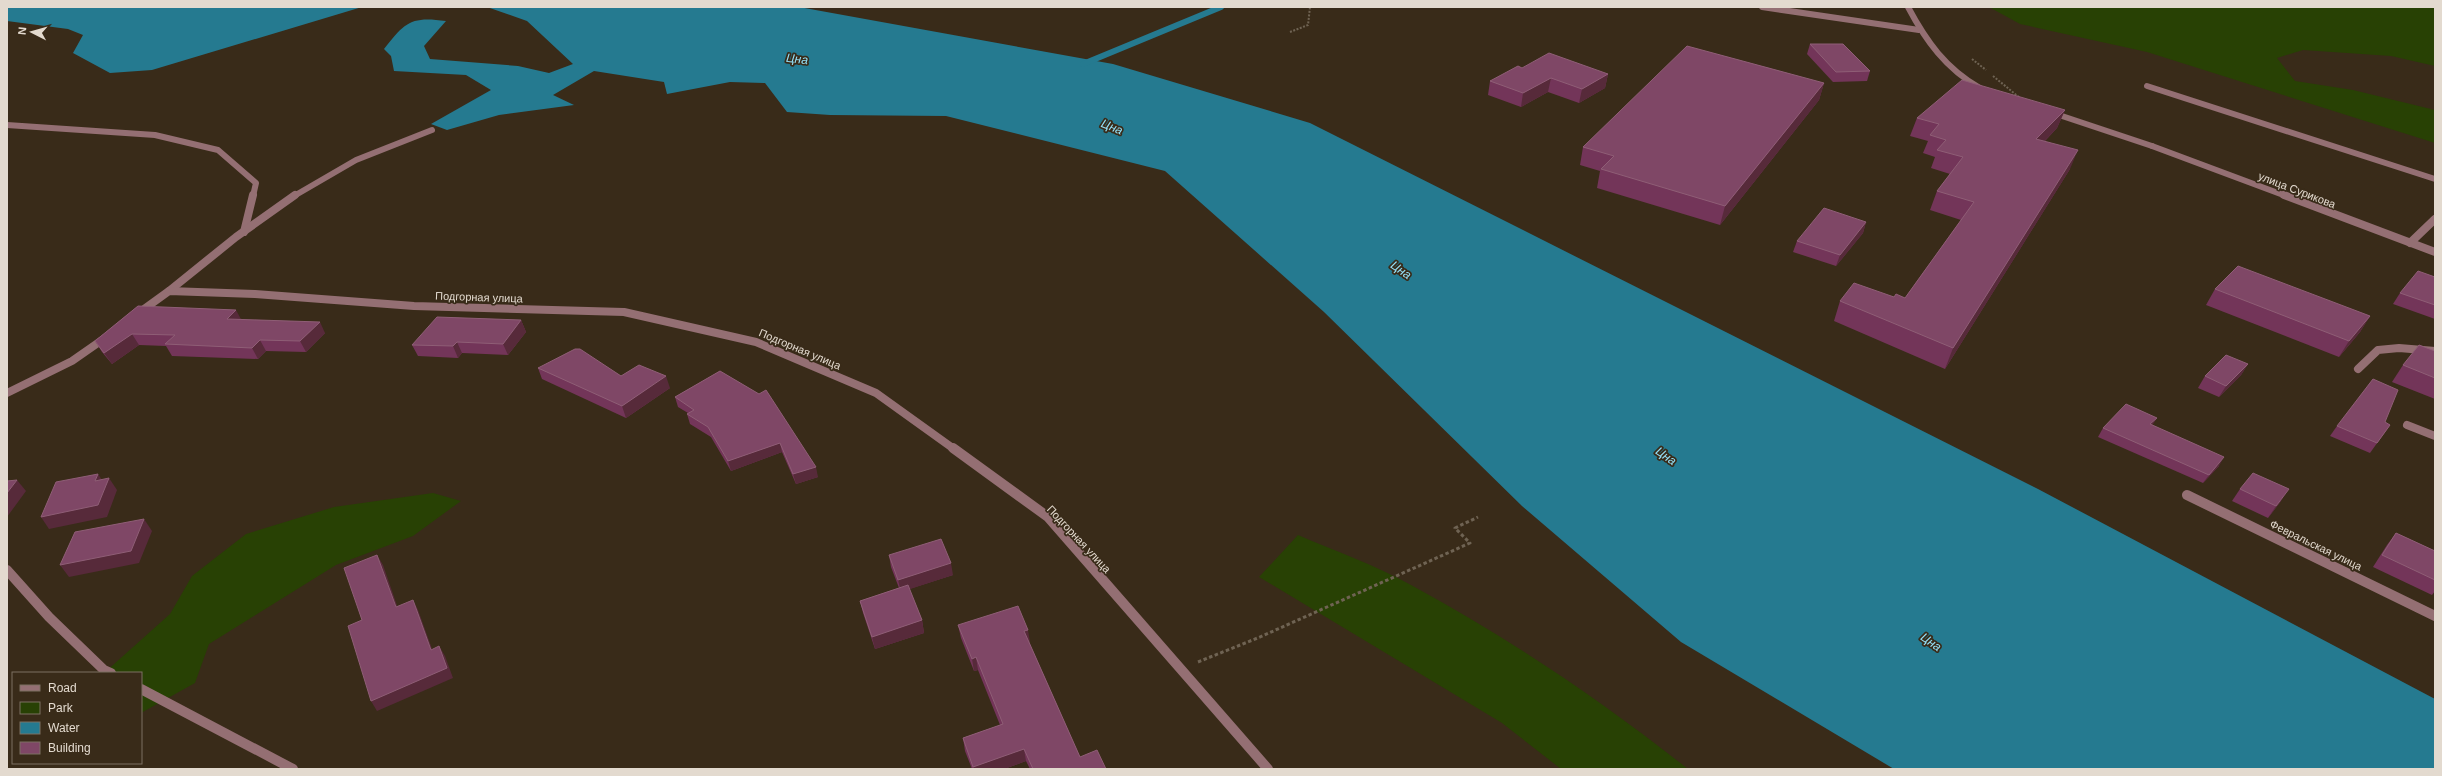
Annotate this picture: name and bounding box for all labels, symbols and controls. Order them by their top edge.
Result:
north arrow [12,12,52,52]
text: N [16,26,28,36]
water label: Цна [785,51,809,67]
water label: Цна [1099,116,1125,138]
street label: улица Сурикова [2257,170,2338,211]
water label: Цна [1388,258,1414,282]
street label: Подгорная улица [435,289,524,305]
street label: Подгорная улица [757,326,843,372]
water label: Цна [1653,444,1679,468]
street label: Подгорная улица [1045,503,1114,576]
street label: Февральская улица [2268,518,2365,573]
water label: Цна [1918,630,1944,654]
legend [12,672,142,764]
text: Road [48,681,77,695]
text: Park [48,701,74,715]
text: Water [48,721,80,735]
text: Building [48,741,91,755]

